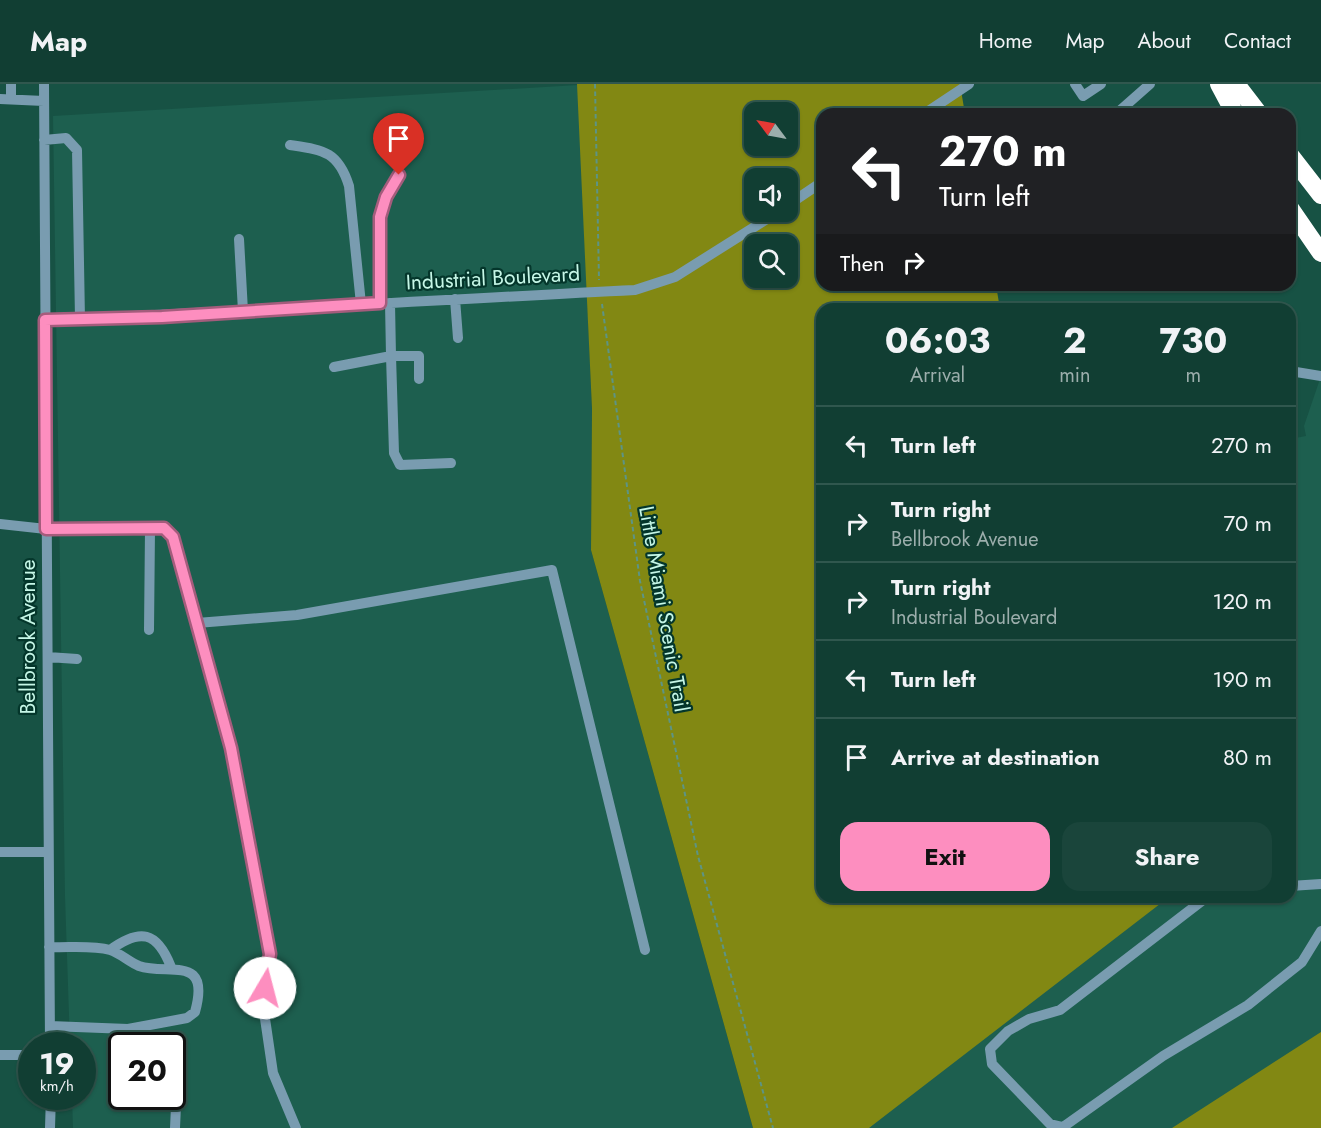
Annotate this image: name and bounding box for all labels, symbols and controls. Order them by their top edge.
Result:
text: Map [30,21,87,62]
text: Home [979,26,1032,56]
text: Map [1065,26,1105,56]
text: About [1138,26,1191,56]
text: Contact [1224,26,1291,56]
north arrow [744,102,798,156]
map controls [744,102,798,288]
pin [373,113,424,175]
text: 270 m [939,121,1067,182]
icon: arrive [382,122,415,155]
icon: left [840,132,918,210]
button: sound [744,168,798,222]
text: Turn left [939,177,1029,216]
button: search [744,234,798,288]
icon: right [897,246,930,279]
text: Then [840,247,885,279]
street label: Industrial Boulevard [405,258,581,298]
text: 06:03 [885,314,990,366]
text: 2 [1063,314,1087,366]
text: 730 [1159,314,1227,366]
text: Arrival [910,361,965,390]
text: min [1059,361,1091,390]
text: m [1185,361,1201,390]
icon: left [840,429,873,462]
text: Turn left [891,429,976,461]
text: 270 m [1211,429,1272,461]
text: Turn right [891,493,991,525]
street label: Little Miami Scenic Trail [631,504,697,714]
icon: right [840,507,873,540]
text: 70 m [1223,507,1272,539]
text: Bellbrook Avenue [891,525,1039,554]
street label: Bellbrook Avenue [13,559,43,714]
text: Turn right [891,571,991,603]
icon: right [840,585,873,618]
text: 120 m [1213,585,1272,617]
text: Industrial Boulevard [891,603,1057,632]
icon: left [840,663,873,696]
text: Turn left [891,663,976,695]
text: 190 m [1212,663,1272,695]
icon: arrive [840,741,873,774]
text: Arrive at destination [891,741,1100,773]
text: 80 m [1223,741,1272,773]
button: Exit [840,822,1050,891]
button: Share [1062,822,1272,891]
position arrow [233,956,297,1020]
speed limit sign: 20 [108,1032,186,1110]
text: 19 [39,1042,75,1085]
text: km/h [40,1075,74,1097]

